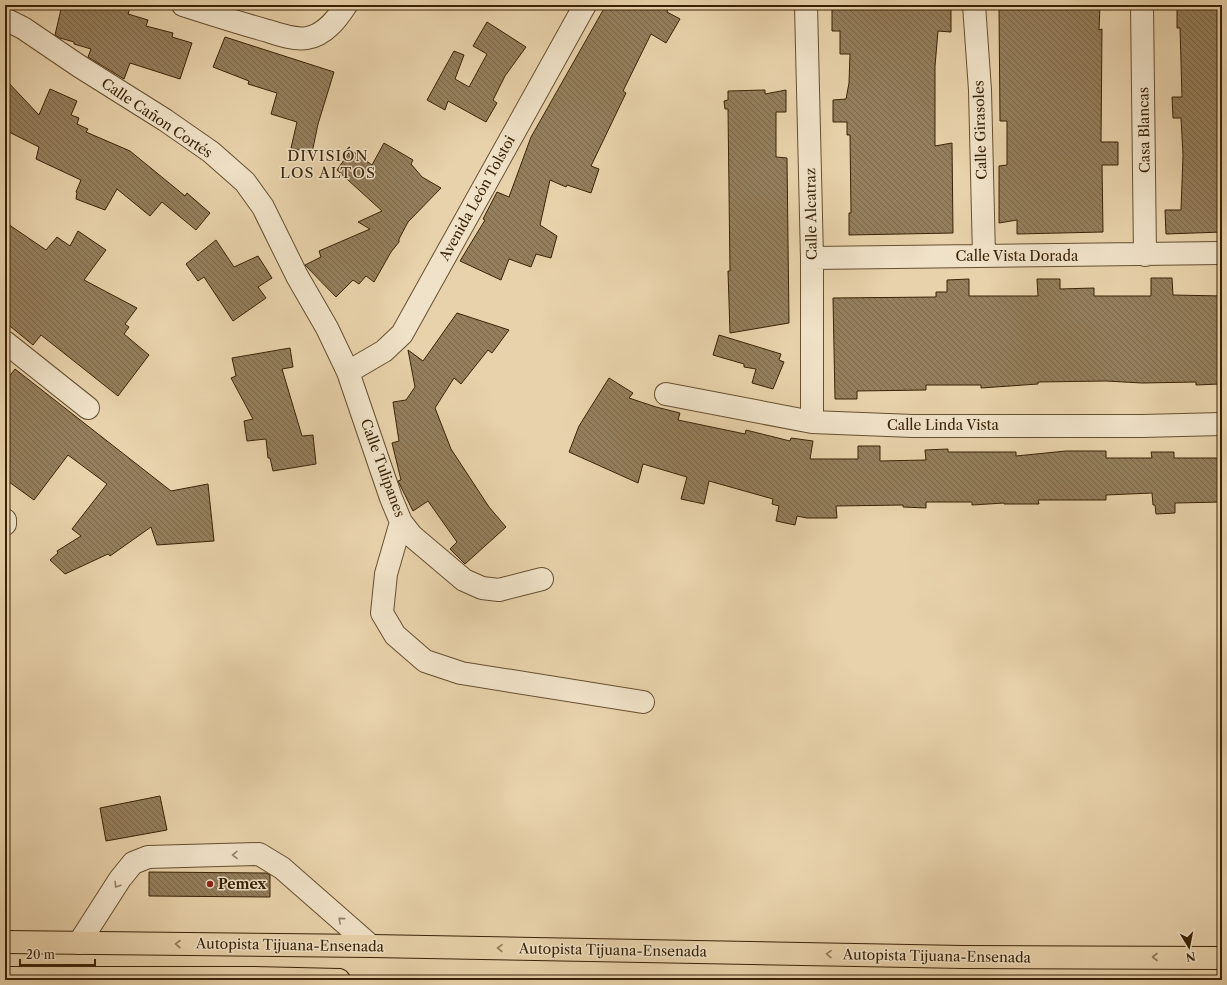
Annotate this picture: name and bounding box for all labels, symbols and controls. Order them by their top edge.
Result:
street label: Calle Cañon Cortés [98,74,216,162]
street label: Calle Girasoles [969,80,991,180]
street label: Casa Blancas [1134,87,1154,173]
street label: Avenida León Tolstoi [435,132,519,265]
district label: DIVISIÓN LOS ALTOS [280,146,376,182]
street label: Calle Alcatraz [801,168,821,260]
street label: Calle Vista Dorada [956,247,1079,265]
street label: Calle Tulipanes [357,416,409,520]
street label: Calle Linda Vista [887,416,1000,434]
one-way arrow [232,851,238,859]
place label: Pemex [218,875,267,893]
marker: Pemex [205,879,215,889]
one-way arrow [115,880,122,887]
one-way arrow [339,917,346,924]
north arrow [1169,927,1209,967]
street label: Autopista Tijuana-Ensenada [195,934,385,956]
street label: Autopista Tijuana-Ensenada [518,939,708,961]
one-way arrow [175,940,181,948]
scale bar [20,941,95,967]
one-way arrow [497,944,503,952]
street label: Autopista Tijuana-Ensenada [842,945,1032,967]
text: 20 m [26,947,55,962]
text: N [1184,949,1197,965]
one-way arrow [826,950,832,959]
one-way arrow [1152,953,1158,961]

